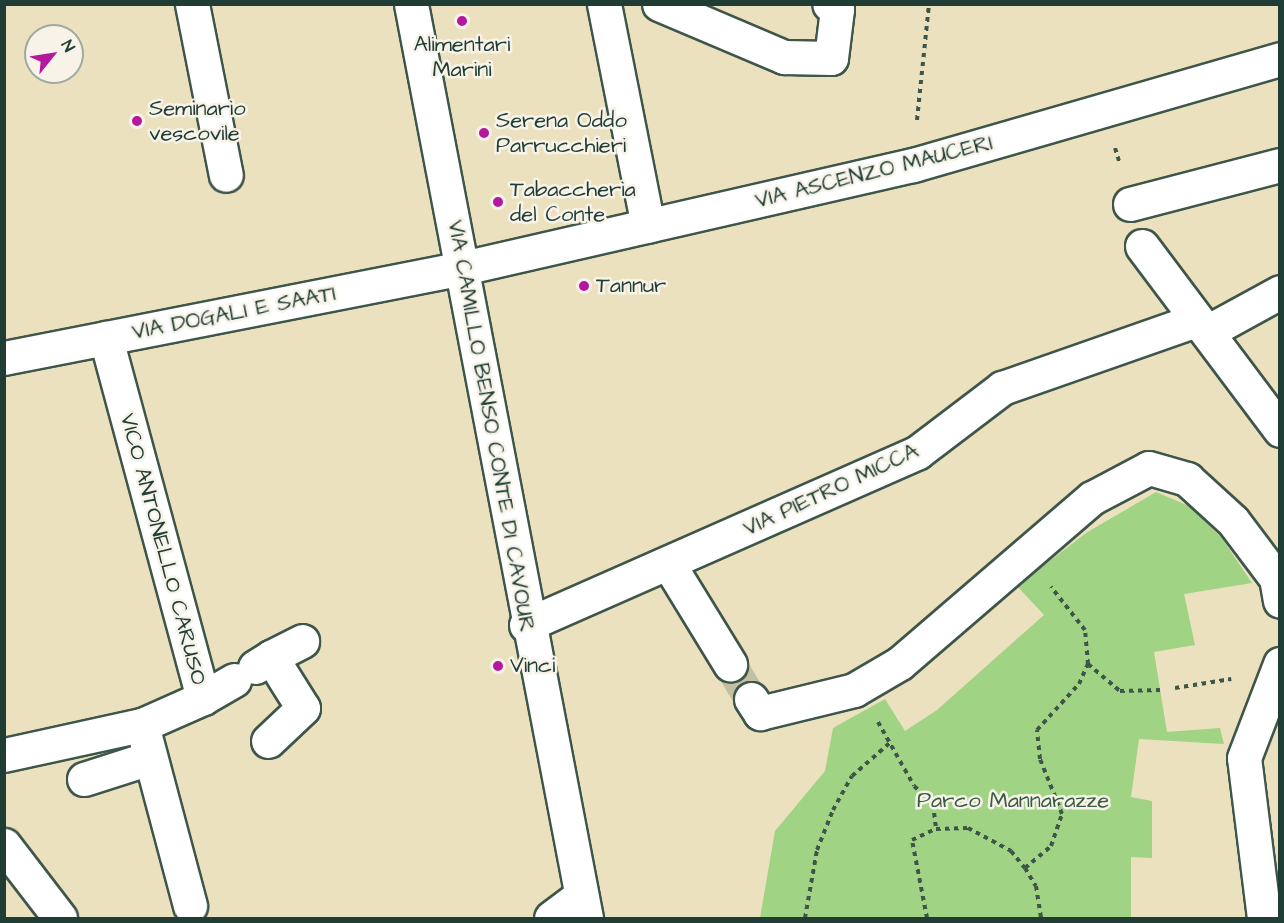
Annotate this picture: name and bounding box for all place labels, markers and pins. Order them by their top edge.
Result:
marker: Alimentari Marini [455,14,469,28]
place label: Alimentari Marini [414,31,510,82]
place label: Seminario vescovile [149,95,246,146]
place label: Serena Oddo Parrucchieri [496,107,627,158]
marker: Seminario vescovile [130,114,144,128]
marker: Serena Oddo Parrucchieri [477,126,491,140]
place label: Tabaccheria del Conte [510,176,636,228]
marker: Tabaccheria del Conte [491,195,505,209]
place label: Tannur [596,273,666,299]
marker: Tannur [577,279,591,293]
place label: Vinci [510,653,555,679]
marker: Vinci [491,659,505,673]

